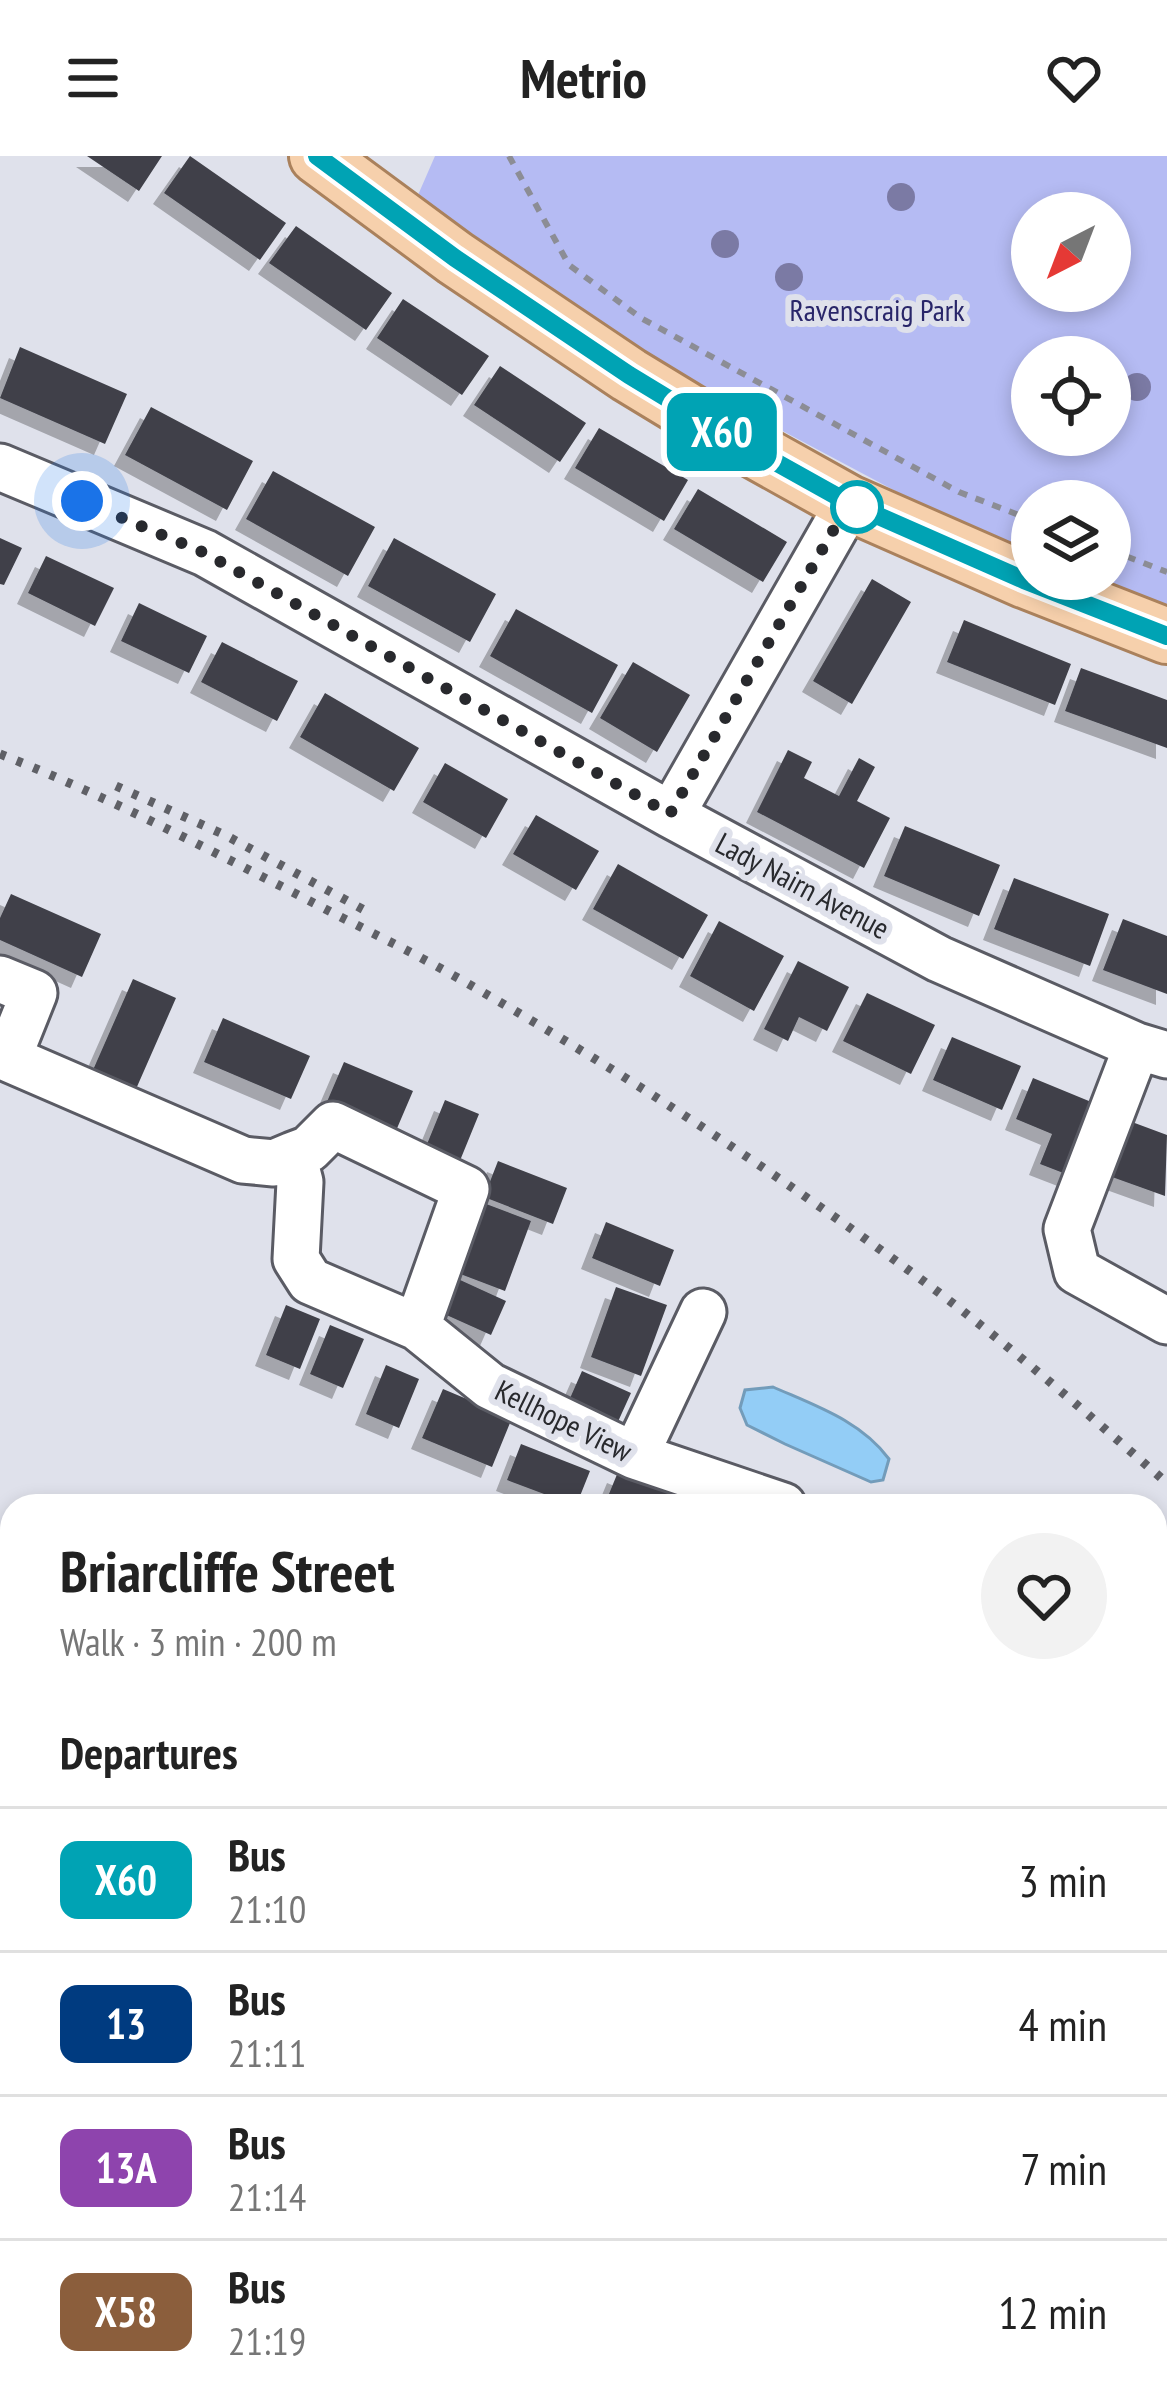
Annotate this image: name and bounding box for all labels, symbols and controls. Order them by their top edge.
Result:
text: Metrio [520,43,647,113]
icon: menu [60,45,126,111]
icon: heart [1041,45,1107,111]
north arrow [1011,192,1131,312]
map controls [1011,192,1131,600]
park label: Ravenscraig Park [789,290,965,329]
button: locate [1011,336,1131,456]
line badge: X60 [653,393,791,471]
text: X60 [691,404,753,459]
your location [52,471,112,531]
button: layers [1011,480,1131,600]
unlabelled marker [832,482,882,532]
street label: Lady Nairn Avenue [709,823,897,947]
street label: Kellhope View [489,1370,639,1470]
button: heart [981,1533,1107,1659]
text: Briarcliffe Street [60,1534,395,1608]
text: Walk · 3 min · 200 m [60,1616,337,1667]
text: Departures [60,1723,238,1781]
text: Bus [228,1825,286,1883]
text: 3 min [1018,1851,1107,1909]
text: X60 [95,1852,157,1907]
text: 21:10 [228,1883,306,1934]
text: Bus [228,1969,286,2027]
text: 4 min [1018,1995,1107,2053]
text: 13 [106,1996,146,2051]
text: 21:11 [228,2027,306,2078]
text: Bus [228,2113,286,2171]
text: 7 min [1020,2139,1107,2197]
text: 13A [95,2140,157,2195]
text: 21:14 [228,2171,306,2222]
text: Bus [228,2257,286,2315]
text: 12 min [998,2283,1107,2341]
text: X58 [95,2284,157,2339]
text: 21:19 [228,2315,306,2366]

